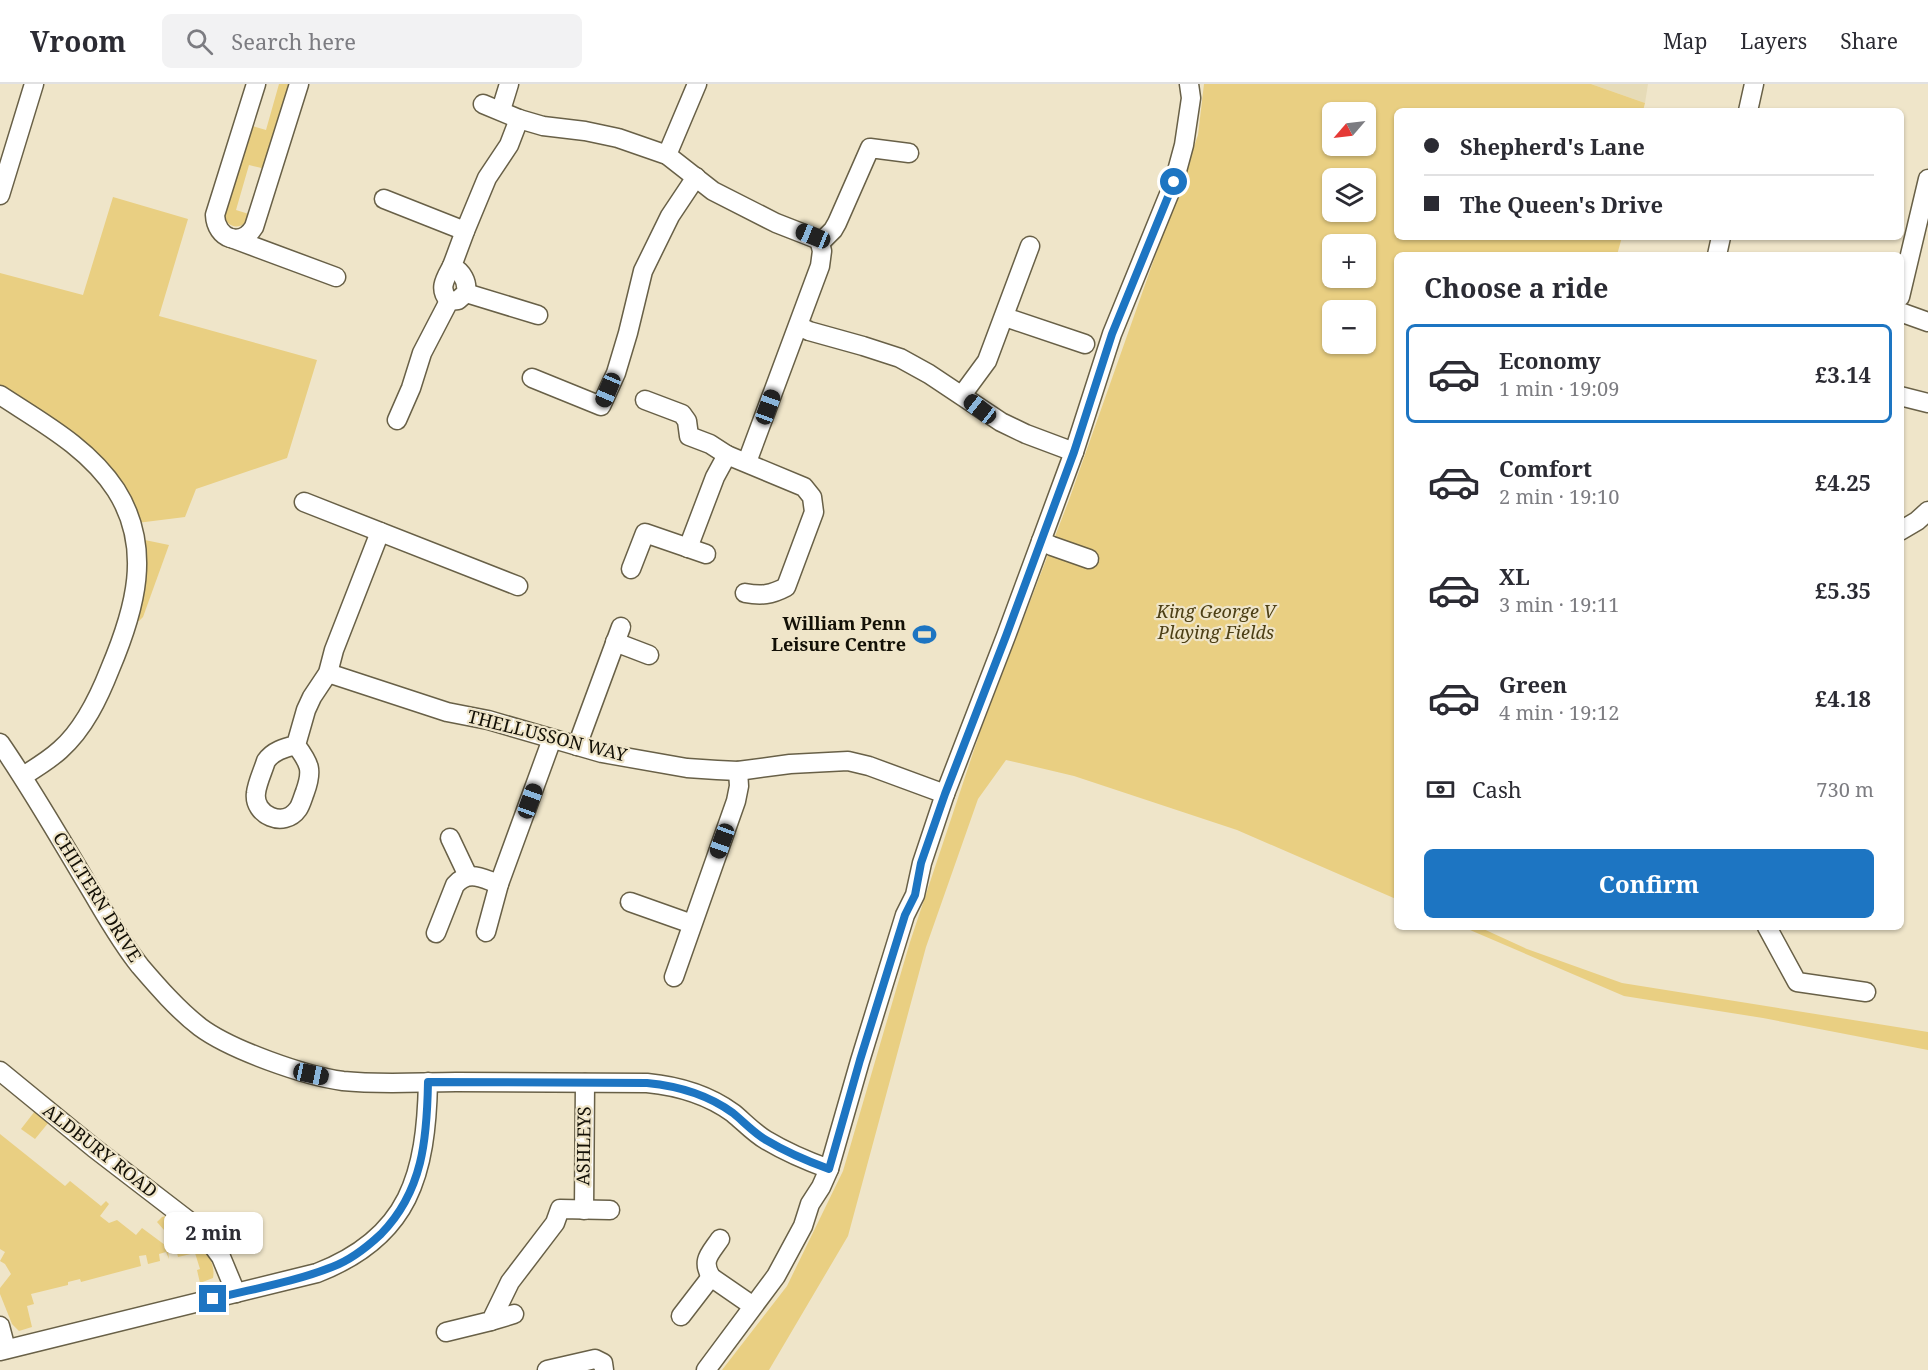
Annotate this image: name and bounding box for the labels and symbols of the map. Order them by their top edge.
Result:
north arrow [1322,102,1376,156]
route start [1160,168,1187,195]
car [793,221,833,251]
car [593,370,623,410]
car [753,387,783,427]
car [960,391,1000,427]
park label: King George V Playing Fields [1155,599,1278,644]
place label: William Penn Leisure Centre [771,611,906,656]
sports icon: William Penn Leisure Centre [911,621,937,647]
street label: THELLUSSON WAY [465,704,630,767]
car [515,781,545,821]
car [707,821,737,861]
street label: CHILTERN DRIVE [48,827,148,966]
car [292,1061,330,1087]
street label: ALDBURY ROAD [38,1098,163,1202]
street label: ASHLEYS [570,1106,596,1186]
callout: 2 min [164,1212,262,1254]
route end [199,1285,226,1312]

